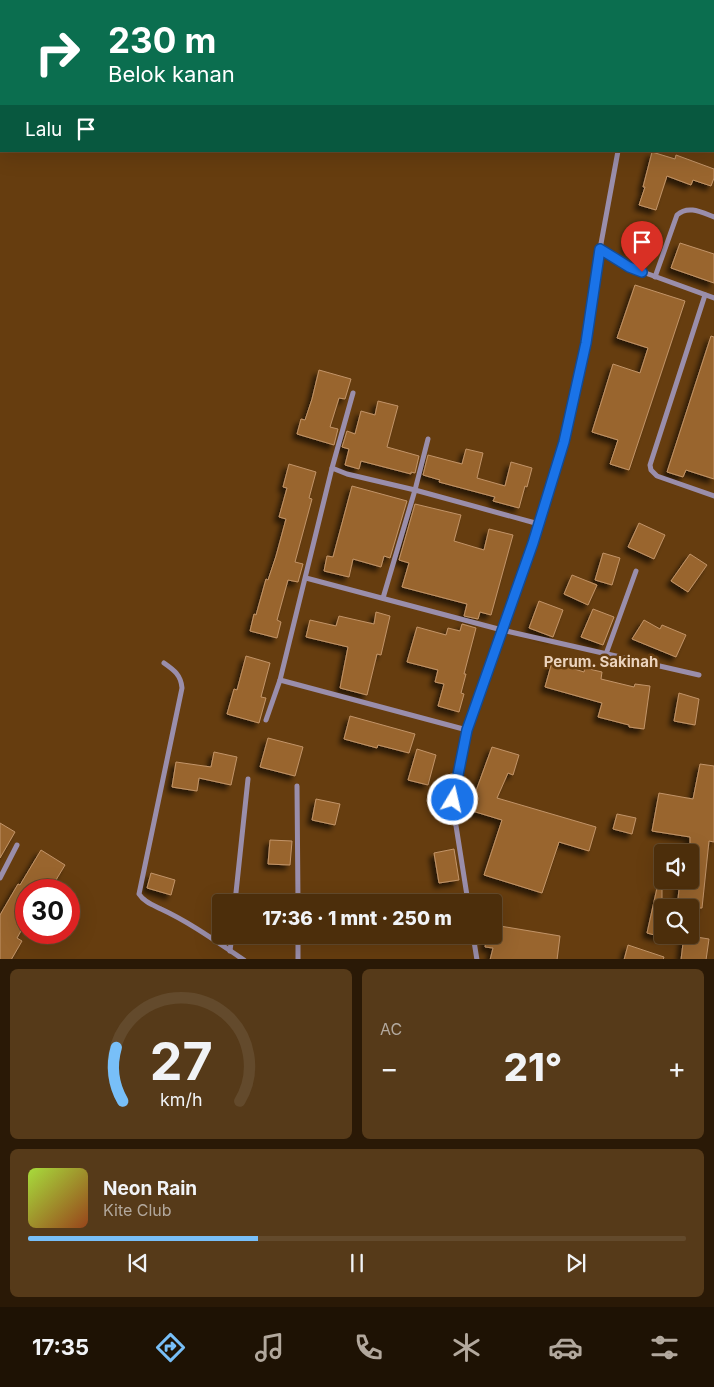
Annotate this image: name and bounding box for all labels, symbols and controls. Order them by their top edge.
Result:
text: 230 m [108,19,216,61]
icon: right [25,20,90,85]
text: Belok kanan [108,61,235,87]
icon: arrive [72,115,100,143]
text: Lalu [25,118,62,141]
pin [621,221,663,272]
icon: arrive [628,228,656,256]
district label: Perum. Sakinah [544,652,658,671]
position arrow [426,773,478,825]
map controls [654,844,699,944]
button: sound [654,844,699,889]
speed limit sign: 30 [15,879,80,944]
button: search [654,899,699,944]
text: 17:36 · 1 mnt · 250 m [262,907,452,930]
text: AC [380,1019,402,1039]
text: 27 [150,1030,213,1093]
text: 21° [504,1044,562,1090]
text: − [380,1051,399,1085]
text: + [667,1051,686,1085]
text: km/h [160,1089,202,1110]
text: Neon Rain [103,1177,197,1200]
text: Kite Club [103,1200,172,1220]
icon: previous [124,1249,152,1277]
icon: pause [343,1249,371,1277]
icon: next [562,1249,590,1277]
icon: directions [153,1330,188,1365]
icon: music [252,1330,287,1365]
icon: phone [351,1330,386,1365]
icon: climate [449,1330,484,1365]
icon: car [548,1330,583,1365]
icon: filters [647,1330,682,1365]
text: 17:35 [32,1334,89,1360]

